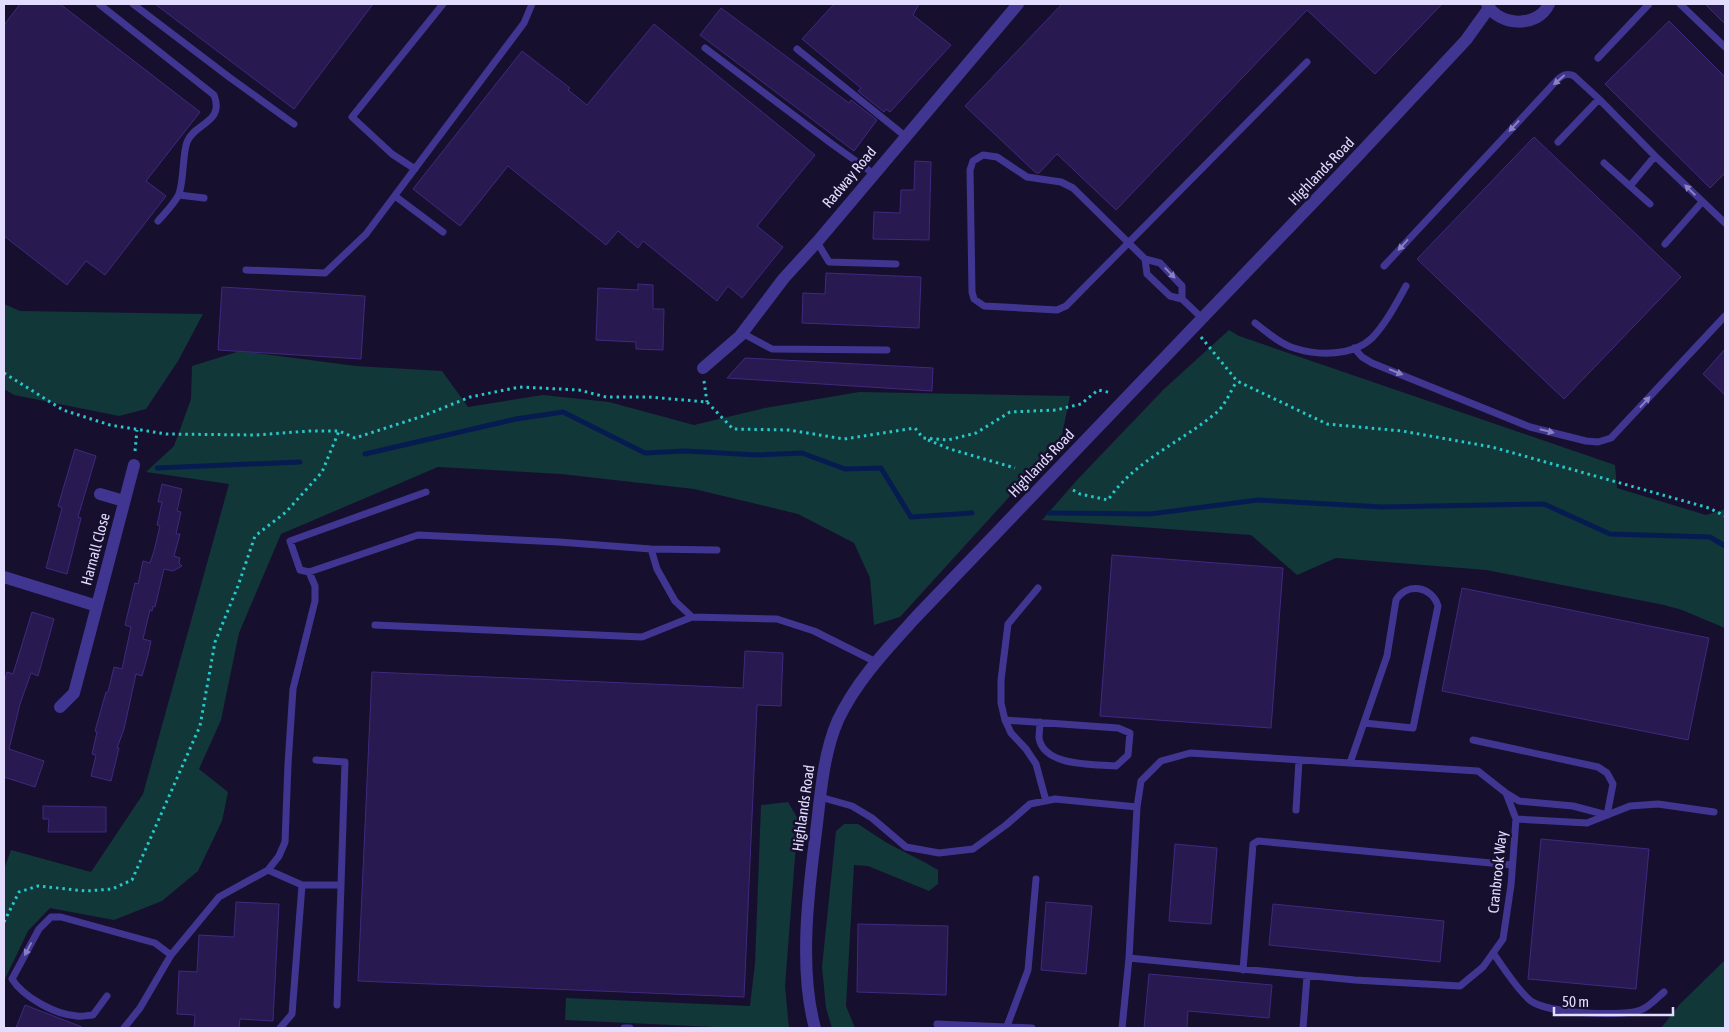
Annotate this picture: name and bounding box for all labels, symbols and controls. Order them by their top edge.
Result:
one-way arrow [1553,74,1566,85]
one-way arrow [1508,120,1520,132]
street label: Highlands Road [1285,134,1357,208]
street label: Radway Road [819,143,879,211]
one-way arrow [1684,184,1696,196]
one-way arrow [1397,239,1409,251]
one-way arrow [1164,267,1176,279]
one-way arrow [1389,369,1403,377]
one-way arrow [1639,397,1651,409]
street label: Highlands Road [1005,426,1077,500]
one-way arrow [1540,427,1555,435]
street label: Harnall Close [77,511,113,587]
street label: Highlands Road [789,764,817,852]
street label: Cranbrook Way [1484,830,1510,914]
one-way arrow [24,941,32,956]
scale bar [1554,984,1673,1016]
text: 50 m [1562,993,1589,1010]

